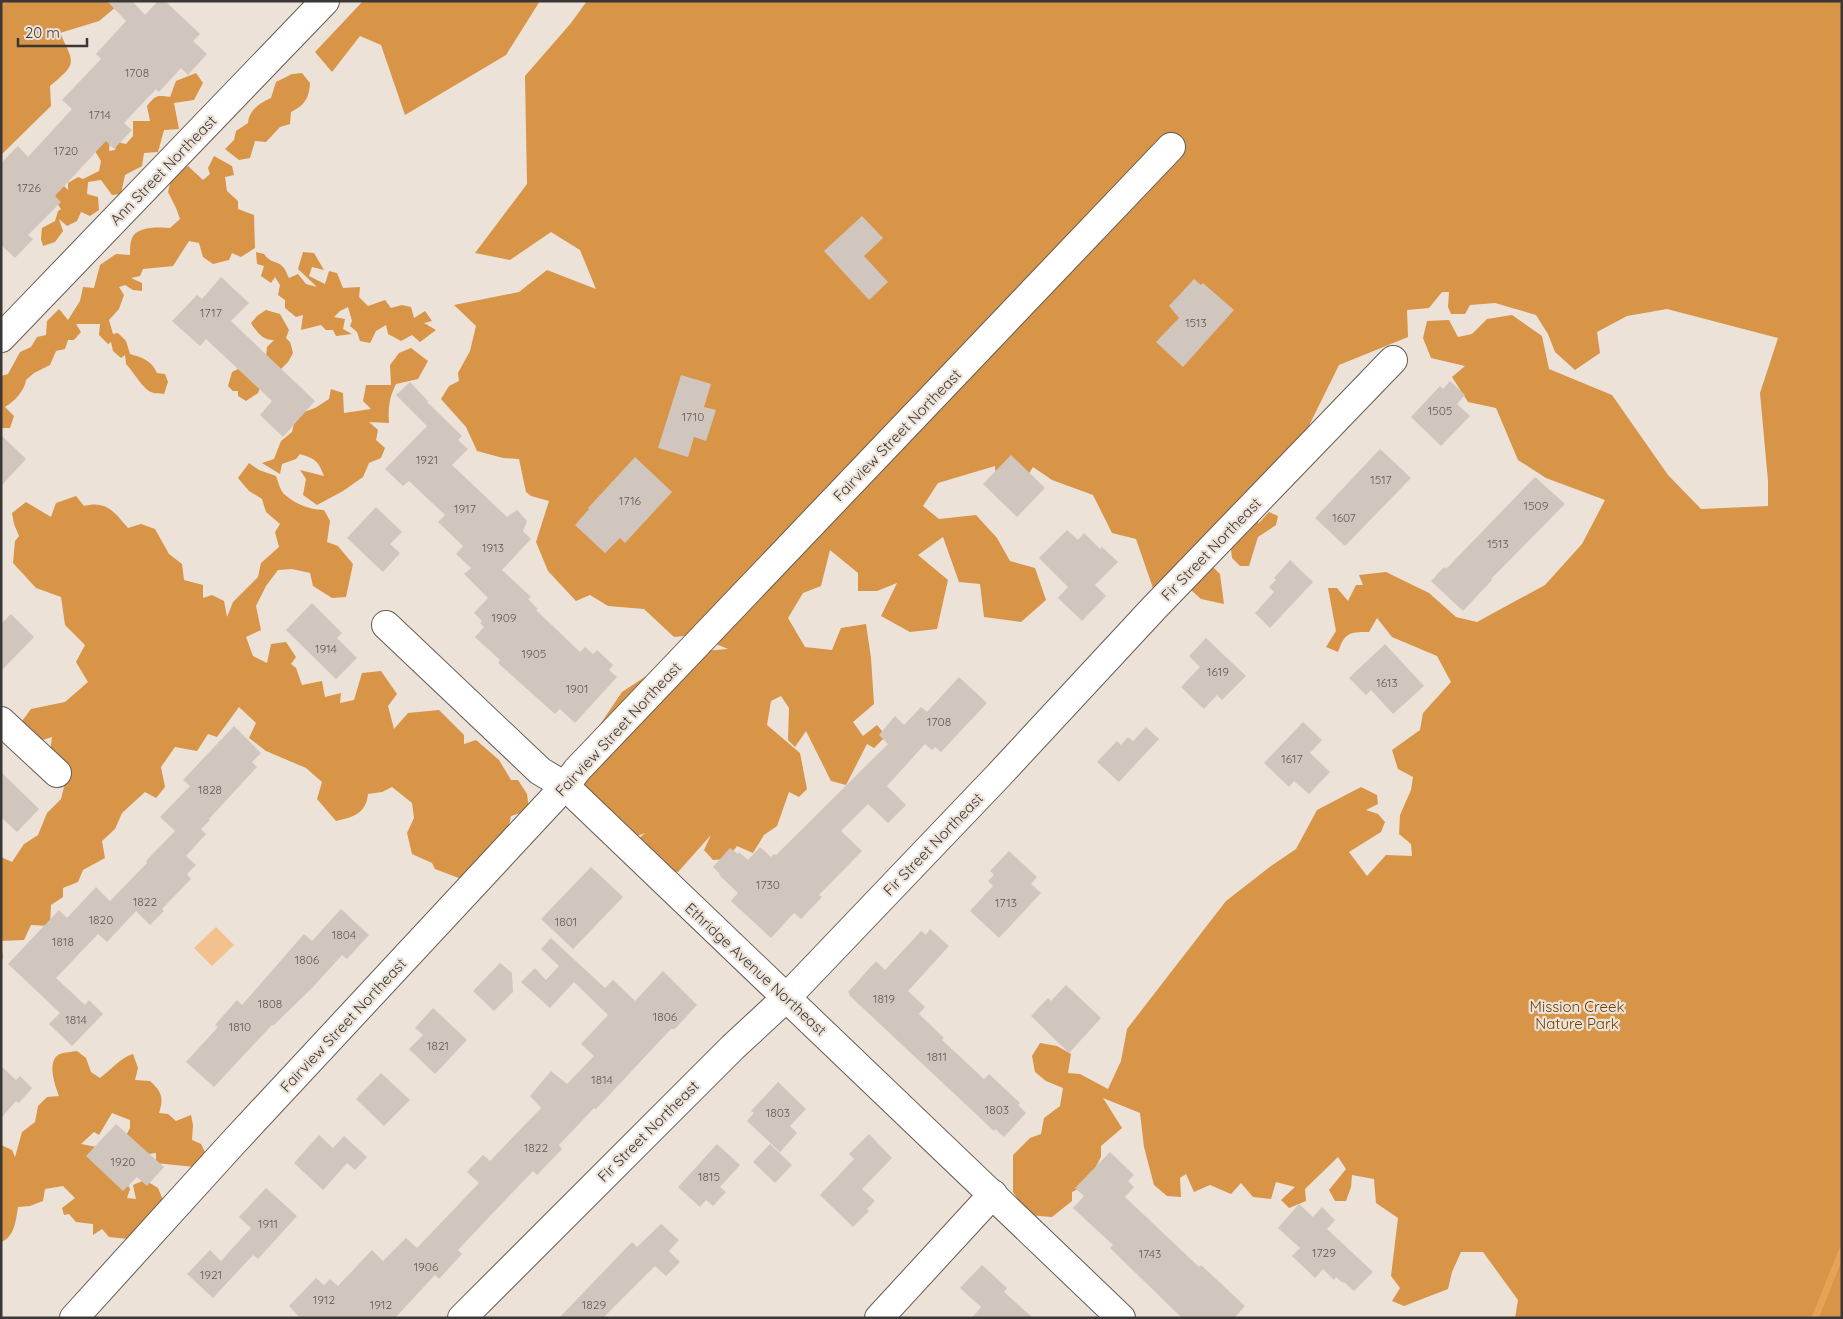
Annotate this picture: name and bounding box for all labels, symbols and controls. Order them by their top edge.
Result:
scale bar [18,15,86,47]
text: 20 m [25,23,60,42]
house number: 1708 [125,65,149,80]
house number: 1714 [89,107,111,122]
street label: Ann Street Northeast [106,111,220,229]
house number: 1720 [54,143,78,158]
house number: 1726 [17,180,41,195]
house number: 1717 [200,305,222,320]
house number: 1513 [1185,315,1207,330]
street label: Fairview Street Northeast [829,365,965,505]
house number: 1505 [1428,403,1452,418]
house number: 1710 [682,409,704,424]
house number: 1921 [416,452,438,467]
house number: 1517 [1370,472,1392,487]
house number: 1716 [619,493,642,508]
street label: Fir Street Northeast [1157,494,1265,604]
house number: 1509 [1524,498,1549,513]
house number: 1917 [454,501,476,516]
house number: 1607 [1332,510,1356,525]
house number: 1513 [1487,536,1509,551]
house number: 1913 [482,540,504,555]
house number: 1909 [492,610,517,625]
house number: 1914 [315,641,337,656]
house number: 1905 [522,646,546,661]
street label: Fairview Street Northeast [551,658,685,800]
house number: 1619 [1207,664,1229,679]
house number: 1613 [1376,675,1398,690]
house number: 1901 [566,681,588,696]
house number: 1708 [927,714,951,729]
house number: 1617 [1281,751,1303,766]
house number: 1828 [198,782,222,797]
street label: Fir Street Northeast [879,789,987,899]
house number: 1730 [756,877,780,892]
house number: 1822 [133,894,157,909]
house number: 1713 [995,895,1017,910]
street label: Ethridge Avenue Northeast [681,899,831,1039]
house number: 1820 [89,912,113,927]
house number: 1801 [555,914,577,929]
house number: 1804 [332,927,356,942]
house number: 1818 [52,934,74,949]
house number: 1806 [295,952,320,967]
street label: Fairview Street Northeast [276,954,410,1096]
house number: 1819 [873,991,895,1006]
house number: 1808 [258,996,282,1011]
park label: Mission Creek Nature Park [1530,997,1624,1033]
house number: 1806 [653,1009,678,1024]
house number: 1814 [65,1012,87,1027]
house number: 1810 [229,1019,251,1034]
house number: 1821 [427,1038,449,1053]
house number: 1811 [927,1049,947,1064]
house number: 1814 [591,1072,613,1087]
street label: Fir Street Northeast [593,1076,703,1186]
house number: 1803 [985,1102,1009,1117]
house number: 1803 [766,1105,790,1120]
house number: 1822 [524,1140,548,1155]
house number: 1920 [111,1154,135,1169]
house number: 1815 [698,1169,720,1184]
house number: 1911 [258,1216,278,1231]
house number: 1729 [1312,1245,1336,1260]
house number: 1743 [1139,1246,1161,1261]
house number: 1906 [414,1259,439,1274]
house number: 1921 [200,1267,222,1282]
house number: 1912 [313,1292,336,1307]
house number: 1912 [370,1297,393,1312]
house number: 1829 [582,1297,606,1312]

